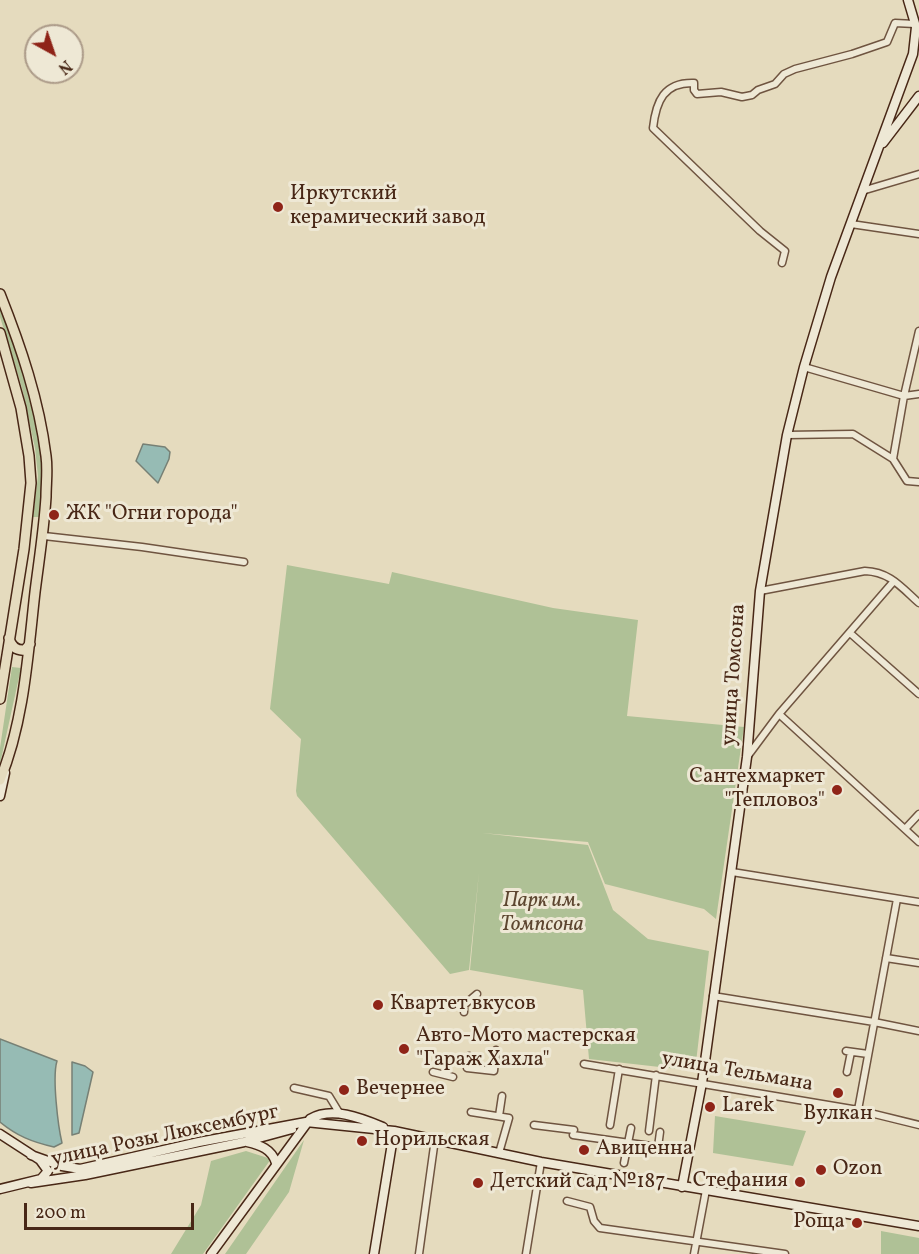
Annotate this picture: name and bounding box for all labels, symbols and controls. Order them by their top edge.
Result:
north arrow [24,24,84,84]
text: N [53,54,76,78]
place label: Иркутский керамический завод [290,182,485,232]
marker: Иркутский керамический завод [271,200,285,214]
place label: ЖК "Огни города" [66,502,238,528]
marker: ЖК "Огни города" [47,508,61,522]
street label: улица Томсона [717,603,753,747]
place label: Сантехмаркет "Тепловоз" [689,765,825,815]
marker: Сантехмаркет "Тепловоз" [830,783,844,797]
park label: Парк им. Томпсона [500,889,584,939]
place label: Квартет вкусов [390,992,536,1018]
marker: Квартет вкусов [371,998,385,1012]
place label: Авто-Мото мастерская "Гараж Хахла" [416,1024,636,1074]
marker: Авто-Мото мастерская "Гараж Хахла" [397,1042,411,1056]
street label: улица Тельмана [659,1047,815,1099]
place label: Вечернее [356,1077,445,1103]
marker: Вечернее [337,1083,351,1097]
marker: Вулкан [831,1086,845,1100]
place label: Larek [722,1094,774,1120]
marker: Larek [703,1100,717,1114]
street label: улица Розы Люксембург [49,1101,281,1173]
place label: Вулкан [803,1102,873,1128]
place label: Норильская [374,1128,489,1154]
marker: Норильская [355,1134,369,1148]
place label: Авиценна [596,1137,693,1163]
marker: Авиценна [577,1143,591,1157]
place label: Ozon [833,1157,883,1183]
marker: Ozon [814,1163,828,1177]
place label: Стефания [693,1169,788,1195]
place label: Детский сад №187 [490,1170,665,1196]
marker: Стефания [793,1175,807,1189]
marker: Детский сад №187 [471,1176,485,1190]
scale bar [27,1191,196,1229]
text: 200 m [35,1201,86,1226]
place label: Роща [793,1210,845,1236]
marker: Роща [850,1216,864,1230]

